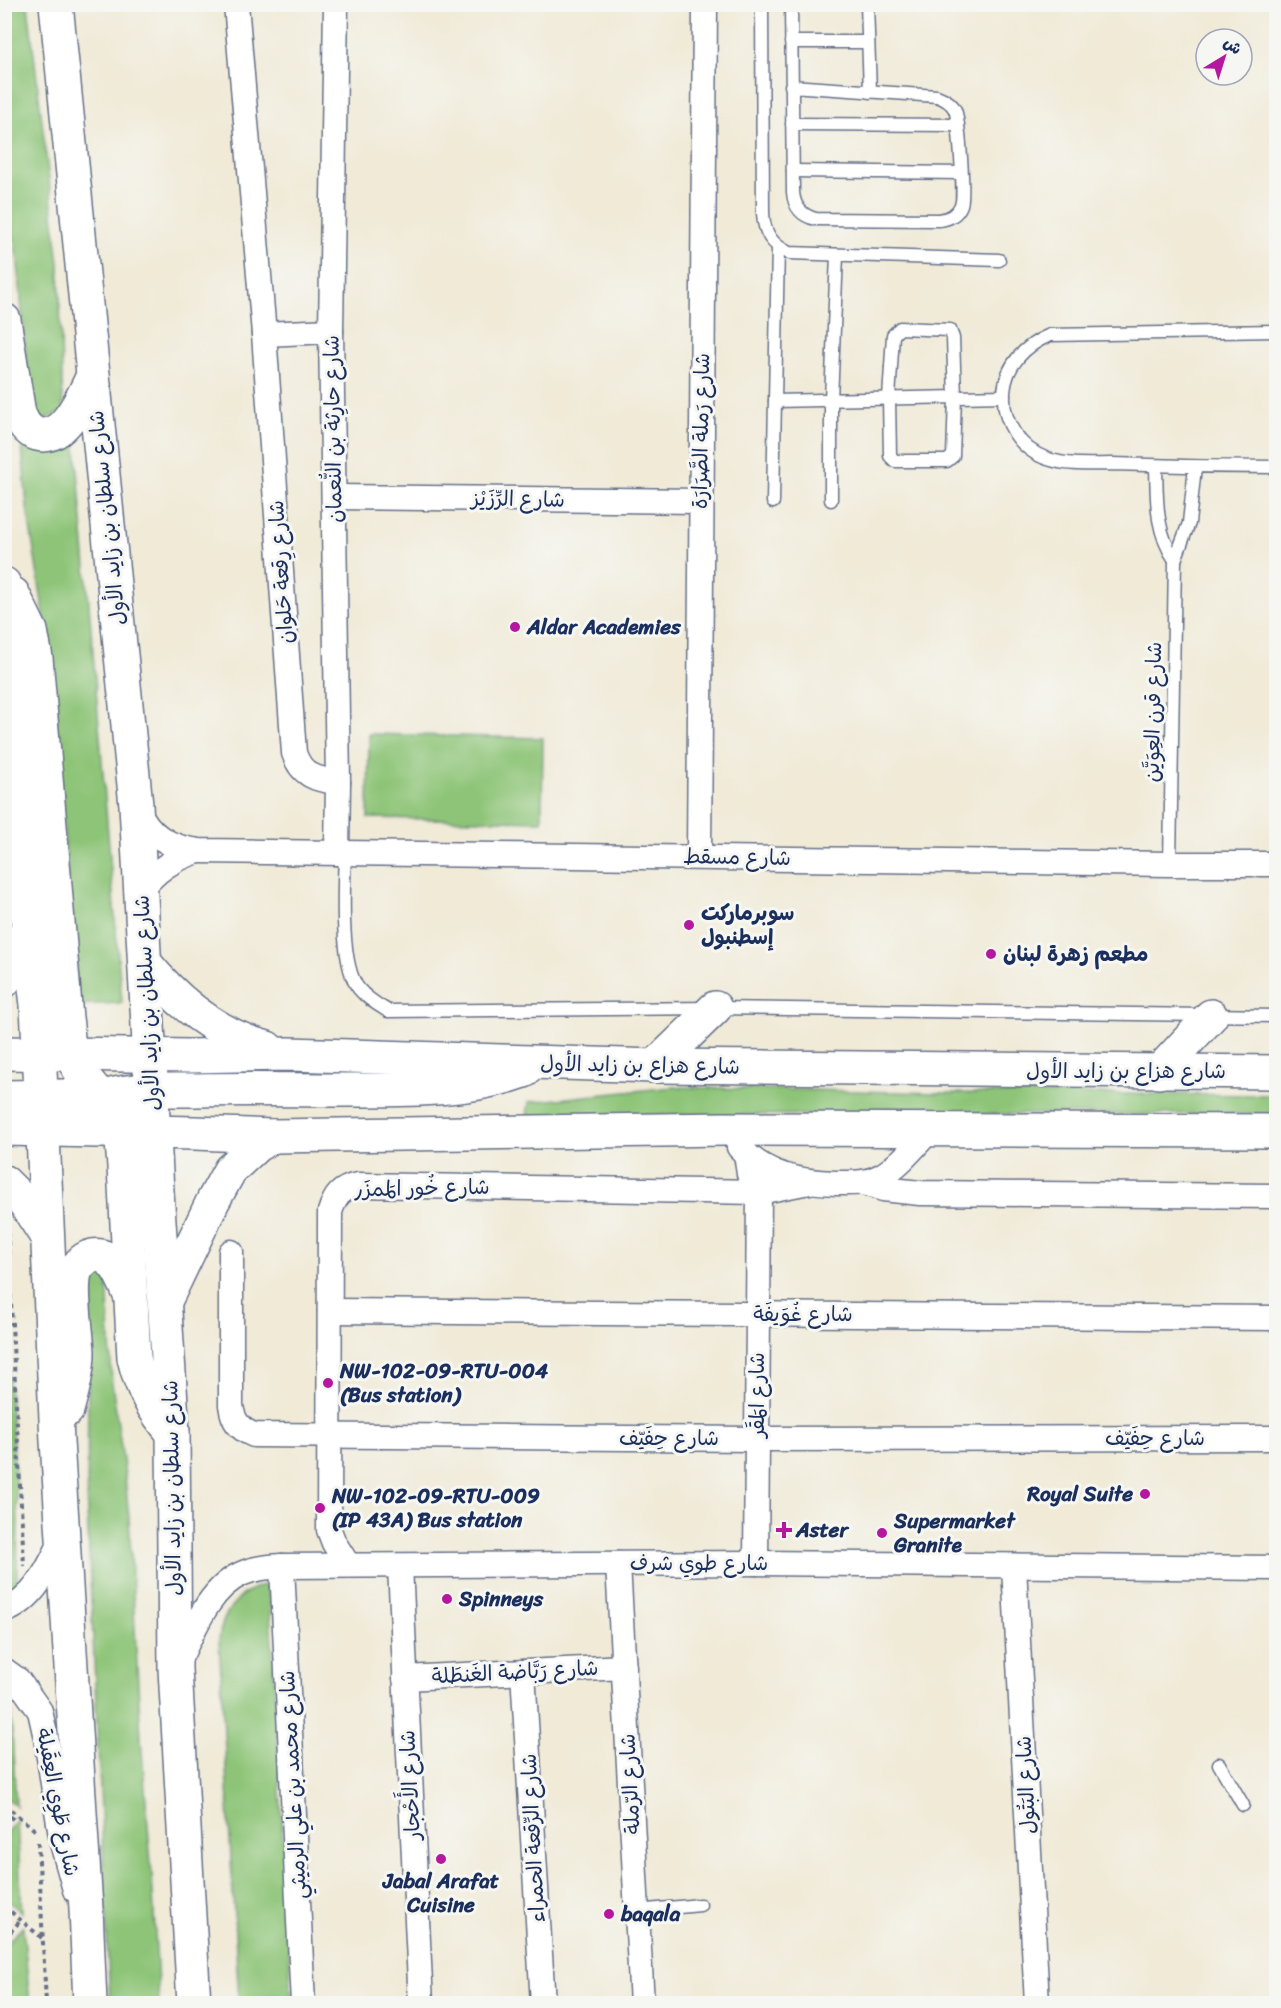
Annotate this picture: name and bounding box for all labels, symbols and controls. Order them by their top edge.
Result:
north arrow [1194,27,1254,87]
text: ش [1217,29,1249,62]
street label: شارع حارِثة بن النُّعمان [312,335,354,523]
street label: شارع رَملة الصَّرَارَة [681,353,721,509]
street label: شارع سلطان بن زايد الأول [77,409,137,627]
street label: شارع الرِّزَيْز [469,479,565,519]
street label: شارع رِقعة حَلوان [257,499,305,645]
place label: Aldar Academies [526,608,682,646]
marker: Aldar Academies [508,620,522,634]
street label: شارع قرن العِوَيَّن [1133,641,1173,783]
street label: شارع مسقط [683,837,791,877]
street label: شارع سلطان بن زايد الأول [122,894,172,1112]
place label: سوبرماركت إسطنبول [701,894,794,956]
marker: سوبرماركت إسطنبول [682,918,696,932]
place label: مطعم زهرة لبنان [1003,935,1149,973]
marker: مطعم زهرة لبنان [984,947,998,961]
street label: شارع هزاع بن زايد الأول [540,1044,740,1086]
street label: شارع هزاع بن زايد الأول [1026,1052,1226,1090]
street label: شارع خُور المَمزَر [353,1168,490,1208]
street label: شارع غُوَيفَة [753,1295,853,1333]
place label: NW-102-09-RTU-004 (Bus station) [339,1352,548,1414]
street label: شارع المَقَر [738,1352,776,1440]
marker: NW-102-09-RTU-004 (Bus station) [321,1376,335,1390]
street label: شارع سلطان بن زايد الأول [151,1380,193,1596]
street label: شارع حِفَيّف [619,1419,719,1457]
street label: شارع حِفَيّف [1105,1419,1205,1457]
place label: Royal Suite [1026,1475,1133,1513]
place label: NW-102-09-RTU-009 (IP 43A) Bus station [331,1477,540,1539]
marker: Royal Suite [1138,1487,1152,1501]
marker: NW-102-09-RTU-009 (IP 43A) Bus station [313,1501,327,1515]
place label: Supermarket Granite [893,1502,1016,1564]
place label: Aster [795,1511,849,1549]
marker: Aster [777,1523,791,1537]
marker: Supermarket Granite [875,1526,889,1540]
street label: شارع طوي شرف [630,1544,768,1582]
place label: Spinneys [458,1580,543,1618]
marker: Spinneys [440,1592,454,1606]
street label: شارع رَبَّاضة الغَنطَلة [431,1649,599,1695]
street label: شارع محمد بن علي الرميثي [268,1670,318,1900]
street label: شارع طَوِي العِقَيلة [25,1724,91,1880]
street label: شارع الأَحْجار [388,1729,432,1843]
street label: شارع الرّملة [608,1733,652,1835]
street label: شارع البَتُول [1004,1735,1048,1835]
street label: شارع الرِّقعة الحمراء [510,1753,556,1923]
marker: Jabal Arafat Cuisine [434,1852,448,1866]
place label: Jabal Arafat Cuisine [382,1862,500,1924]
place label: baqala [620,1895,681,1933]
marker: baqala [602,1907,616,1921]

